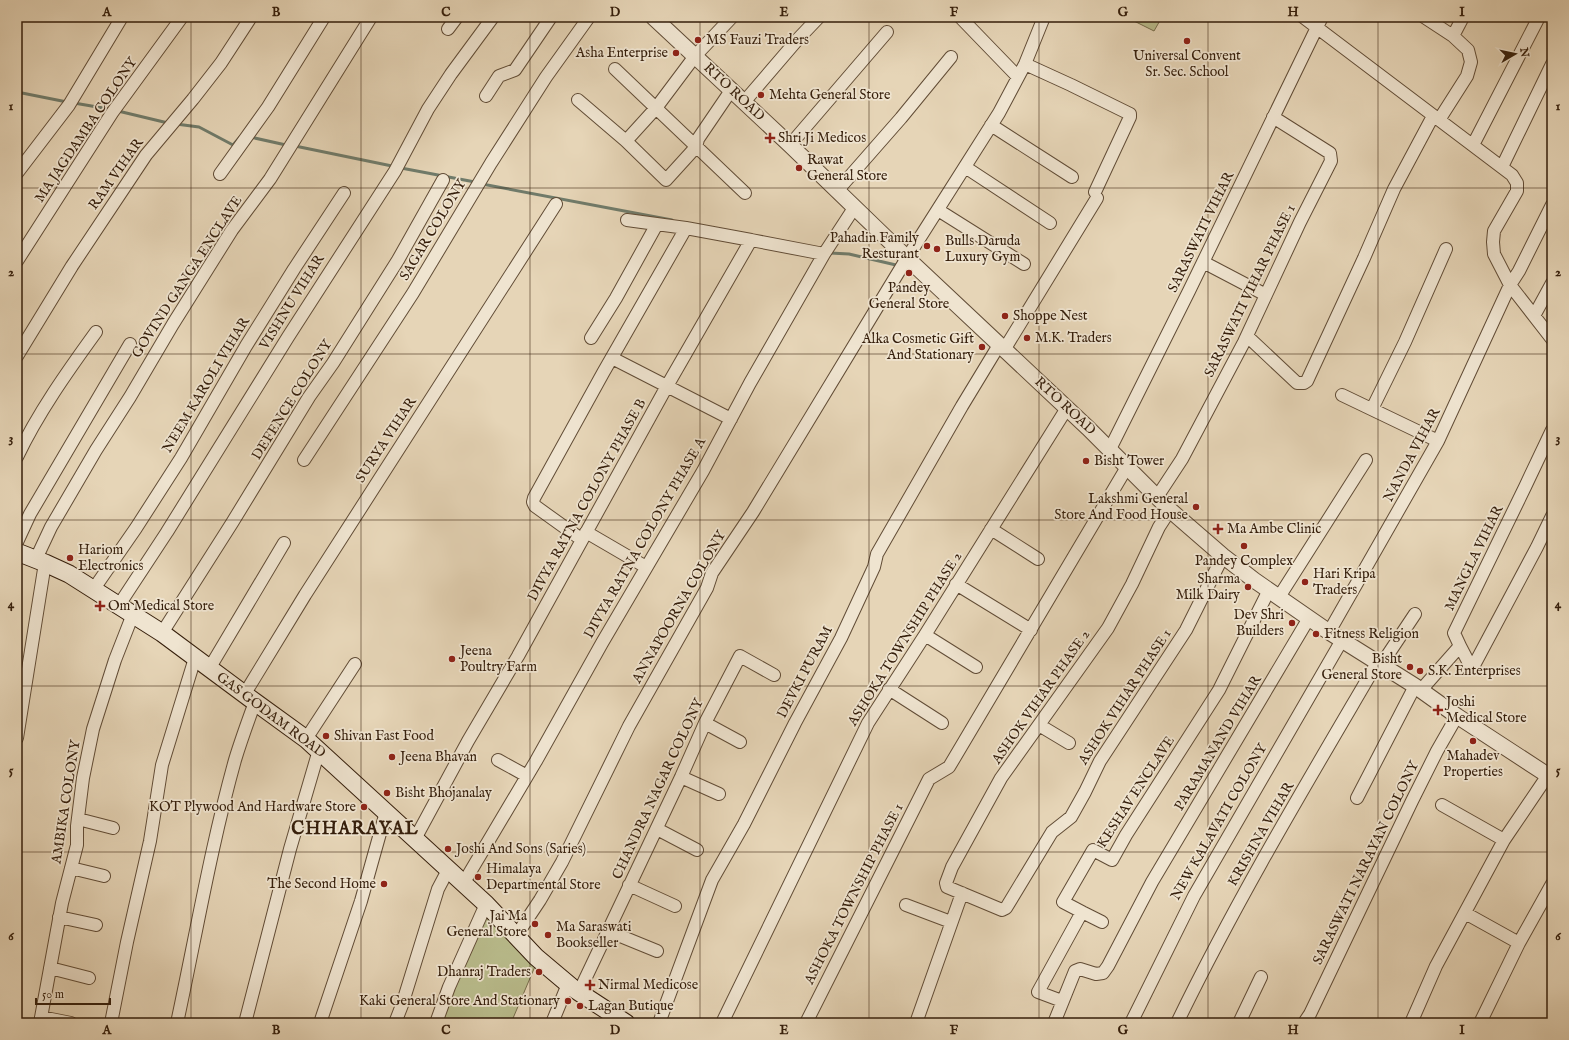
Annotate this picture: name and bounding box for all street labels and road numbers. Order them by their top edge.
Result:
street label: MA JAGDAMBA COLONY [31,53,142,206]
street label: RTO ROAD [699,59,769,125]
street label: RAM VIHAR [85,134,148,213]
street label: SARASWATI VIHAR [1164,168,1238,295]
street label: SAGAR COLONY [396,175,471,284]
street label: GOVIND GANGA ENCLAVE [128,192,246,361]
street label: SARASWATI VIHAR PHASE 1 [1200,202,1300,380]
street label: VISHNU VIHAR [255,251,329,354]
street label: NEEM KAROLI VIHAR [158,313,254,456]
street label: DEFENCE COLONY [248,335,337,464]
street label: RTO ROAD [1030,373,1100,439]
street label: SURYA VIHAR [352,393,421,486]
street label: DIVYA RATNA COLONY PHASE B [524,396,650,604]
street label: NANDA VIHAR [1380,404,1445,505]
street label: DIVYA RATNA COLONY PHASE A [580,434,710,642]
street label: MANGLA VIHAR [1441,502,1508,614]
street label: ANNAPOORNA COLONY [627,526,731,687]
street label: ASHOKA TOWNSHIP PHASE 2 [843,548,966,730]
street label: DEVKI PURAM [773,623,837,721]
street label: ASHOK VIHAR PHASE 2 [987,626,1094,768]
street label: ASHOK VIHAR PHASE 1 [1074,626,1176,769]
street label: GAS GODAM ROAD [213,668,329,762]
street label: PARAMANAND VIHAR [1170,672,1266,814]
street label: CHANDRA NAGAR COLONY [608,694,708,882]
street label: KESHAV ENCLAVE [1093,733,1179,851]
street label: AMBIKA COLONY [47,737,85,866]
street label: NEW KALAVATI COLONY [1167,739,1272,903]
street label: SARASWATI NARAYAN COLONY [1309,757,1424,968]
street label: KRISHNA VIHAR [1224,778,1298,889]
street label: ASHOKA TOWNSHIP PHASE 1 [800,800,908,988]

